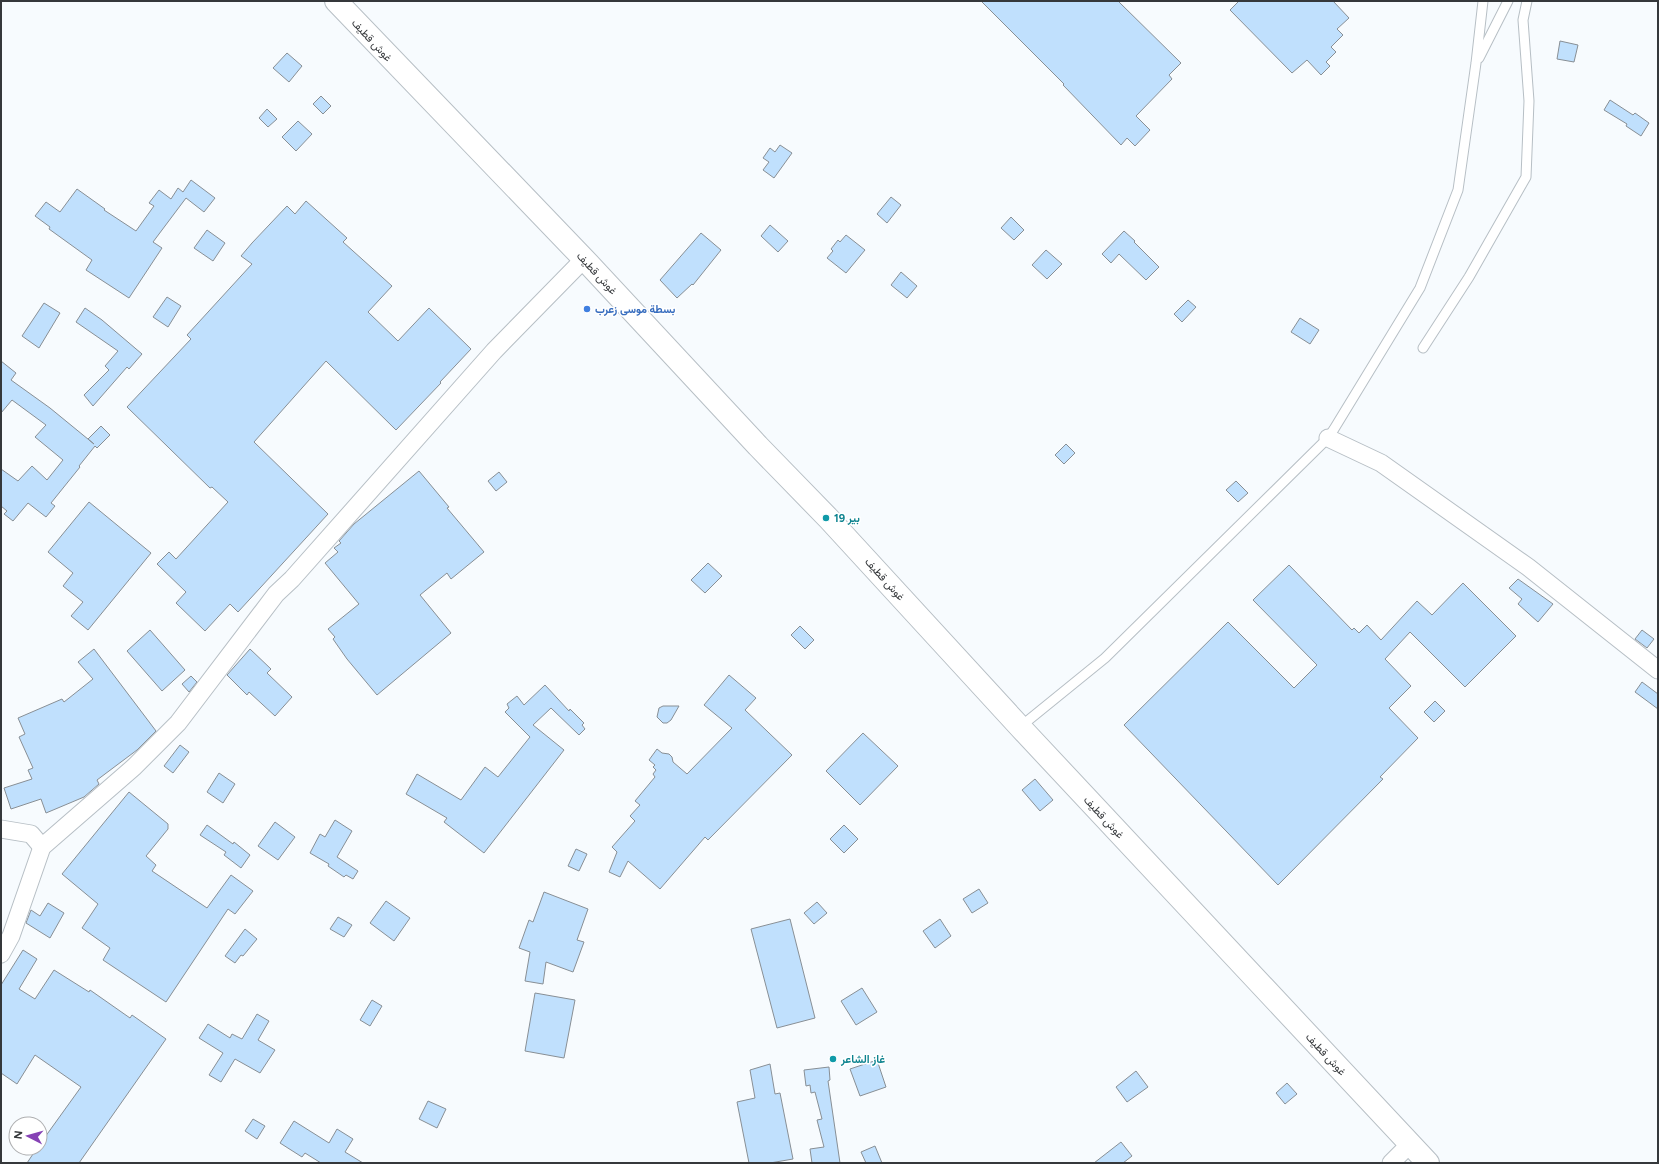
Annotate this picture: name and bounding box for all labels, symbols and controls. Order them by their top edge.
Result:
street label: غوش قطيف [349,17,395,64]
street label: غوش قطيف [574,250,620,297]
place label: بسطة موسى زعرب [595,303,675,316]
marker: بسطة موسى زعرب [582,304,592,314]
place label: بير 19 [834,512,860,525]
marker: بير 19 [821,513,831,523]
street label: غوش قطيف [862,555,907,604]
street label: غوش قطيف [1081,794,1127,841]
street label: غوش قطيف [1303,1031,1349,1078]
place label: غاز الشاعر [840,1053,885,1066]
marker: غاز الشاعر [828,1054,838,1064]
north arrow [8,1116,48,1156]
text: N [12,1130,25,1140]

